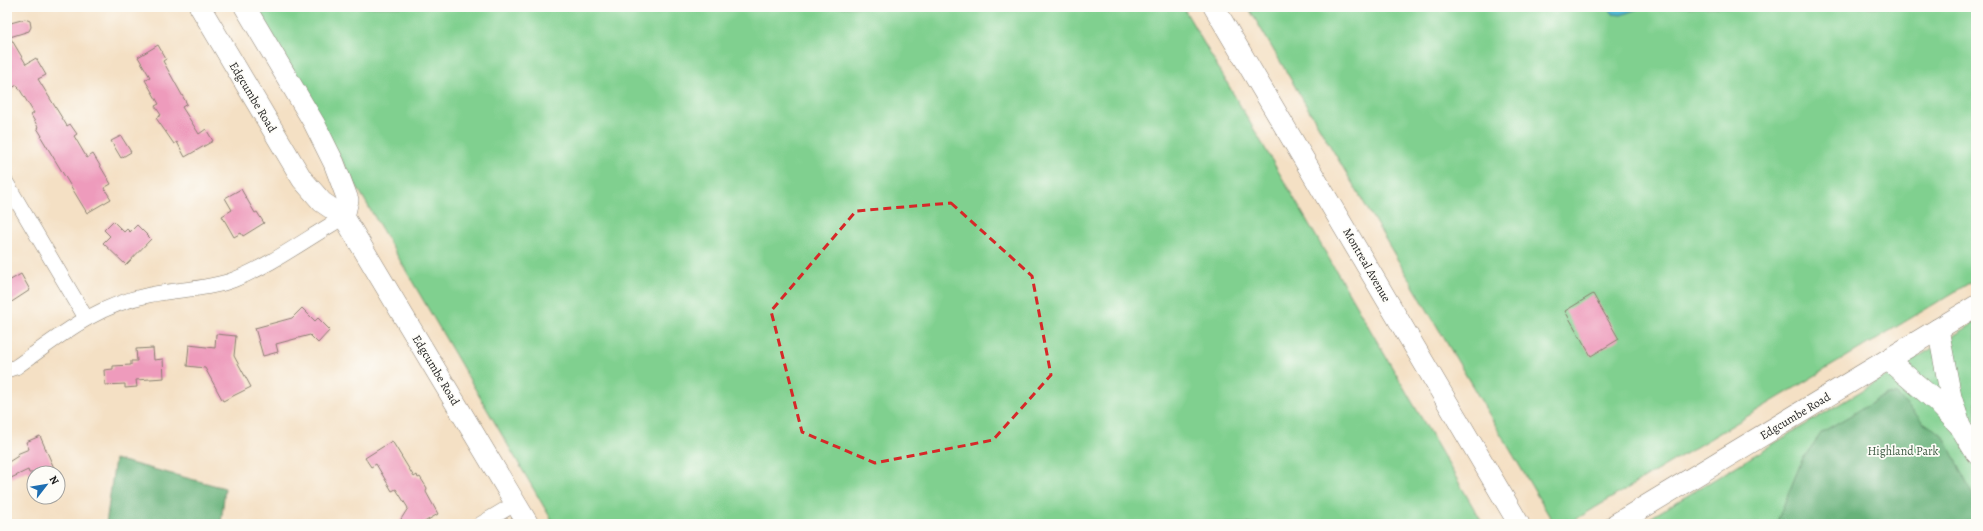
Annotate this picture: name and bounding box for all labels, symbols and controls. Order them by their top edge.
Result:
street label: Edgcumbe Road [226,59,281,136]
street label: Montreal Avenue [1339,225,1395,305]
street label: Edgcumbe Road [409,332,464,409]
street label: Edgcumbe Road [1757,388,1834,443]
park label: Highland Park [1867,443,1939,459]
north arrow [26,465,66,505]
text: N [46,473,63,487]

